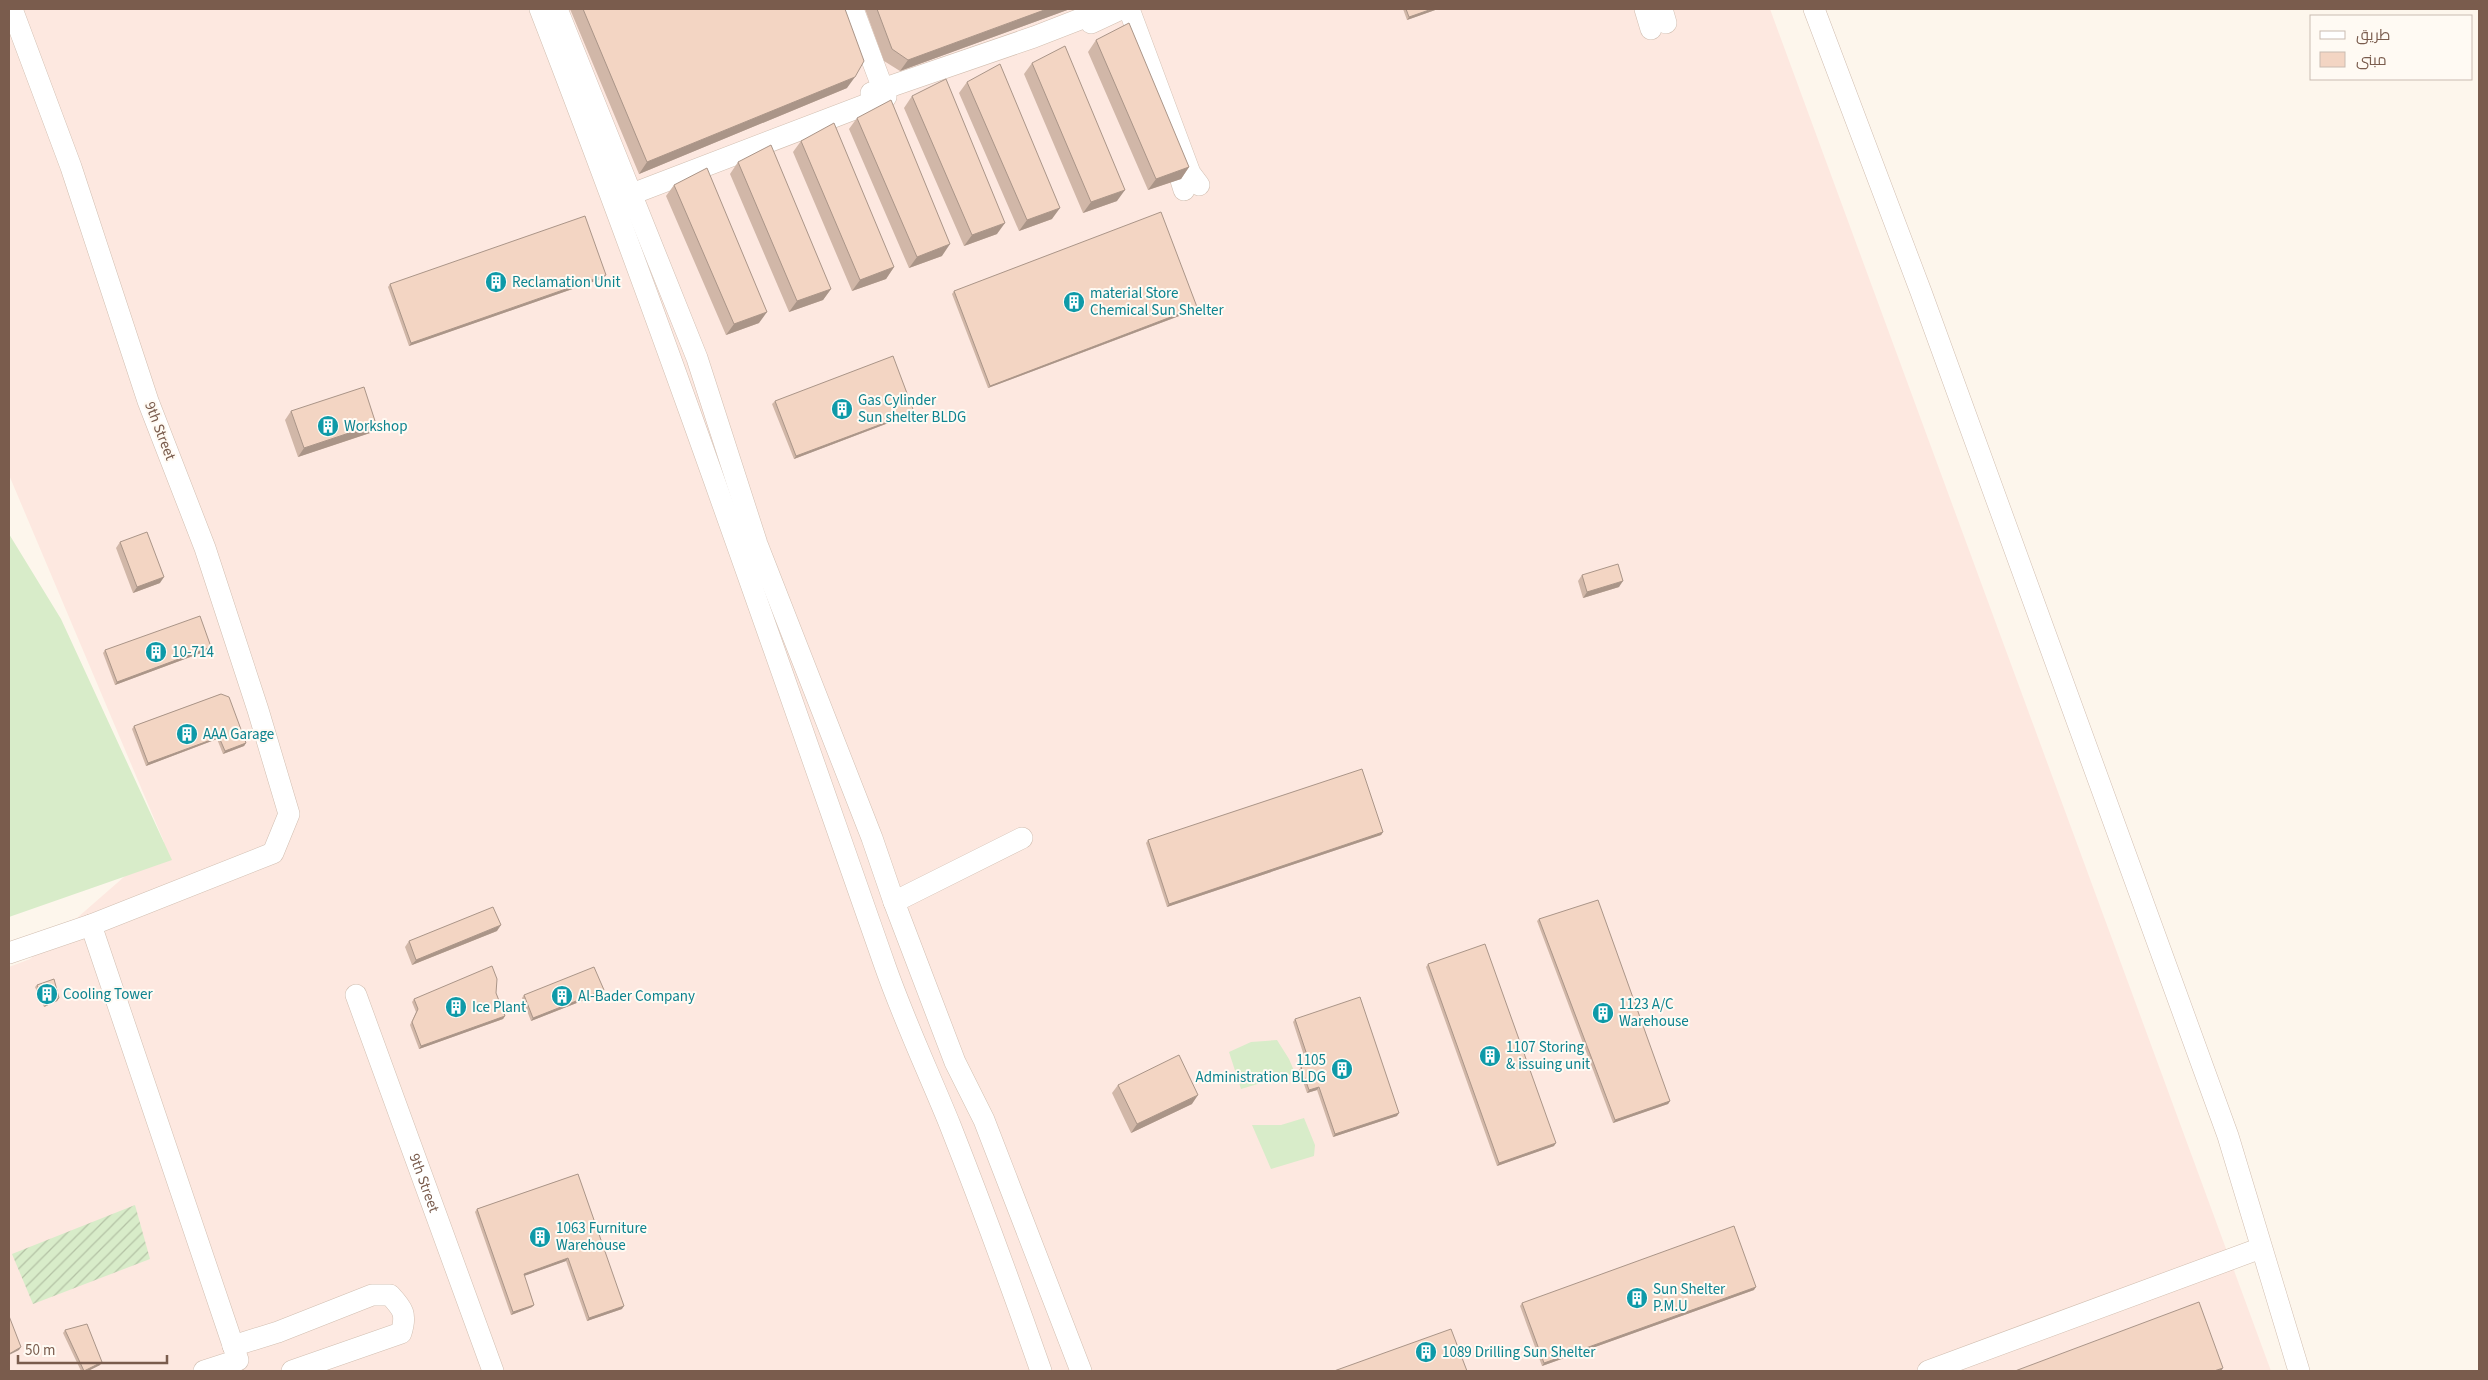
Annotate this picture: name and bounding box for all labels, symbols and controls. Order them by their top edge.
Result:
legend [2310,15,2473,80]
text: طريق [2356,25,2390,46]
text: مبنى [2356,50,2387,71]
building icon: Reclamation Unit [484,270,508,294]
place label: Reclamation Unit [512,272,621,293]
place label: material Store Chemical Sun Shelter [1090,283,1224,321]
building icon: material Store Chemical Sun Shelter [1062,290,1086,314]
place label: Gas Cylinder Sun shelter BLDG [858,390,966,428]
building icon: Gas Cylinder Sun shelter BLDG [830,397,854,421]
street label: 9th Street [139,399,181,463]
building icon: Workshop [316,414,340,438]
place label: Workshop [344,416,407,437]
building icon: 10-714 [144,640,168,664]
place label: 10-714 [172,642,214,663]
building icon: AAA Garage [175,722,199,746]
place label: AAA Garage [203,724,274,745]
building icon: Cooling Tower [35,982,59,1006]
place label: Cooling Tower [63,984,153,1005]
building icon: Al-Bader Company [550,984,574,1008]
place label: Al-Bader Company [578,986,695,1007]
place label: 1123 A/C Warehouse [1619,994,1689,1032]
building icon: Ice Plant [444,995,468,1019]
place label: Ice Plant [472,997,526,1018]
building icon: 1123 A/C Warehouse [1591,1001,1615,1025]
place label: 1107 Storing & issuing unit [1506,1037,1590,1075]
building icon: 1107 Storing & issuing unit [1478,1044,1502,1068]
place label: 1105 Administration BLDG [1196,1050,1326,1088]
building icon: 1105 Administration BLDG [1330,1057,1354,1081]
street label: 9th Street [404,1150,445,1215]
place label: 1063 Furniture Warehouse [556,1218,647,1256]
building icon: 1063 Furniture Warehouse [528,1225,552,1249]
place label: Sun Shelter P.M.U [1653,1279,1726,1317]
building icon: Sun Shelter P.M.U [1625,1286,1649,1310]
scale bar [18,1332,166,1364]
text: 50 m [25,1340,55,1361]
building icon: 1089 Drilling Sun Shelter [1414,1340,1438,1364]
place label: 1089 Drilling Sun Shelter [1442,1342,1596,1363]

